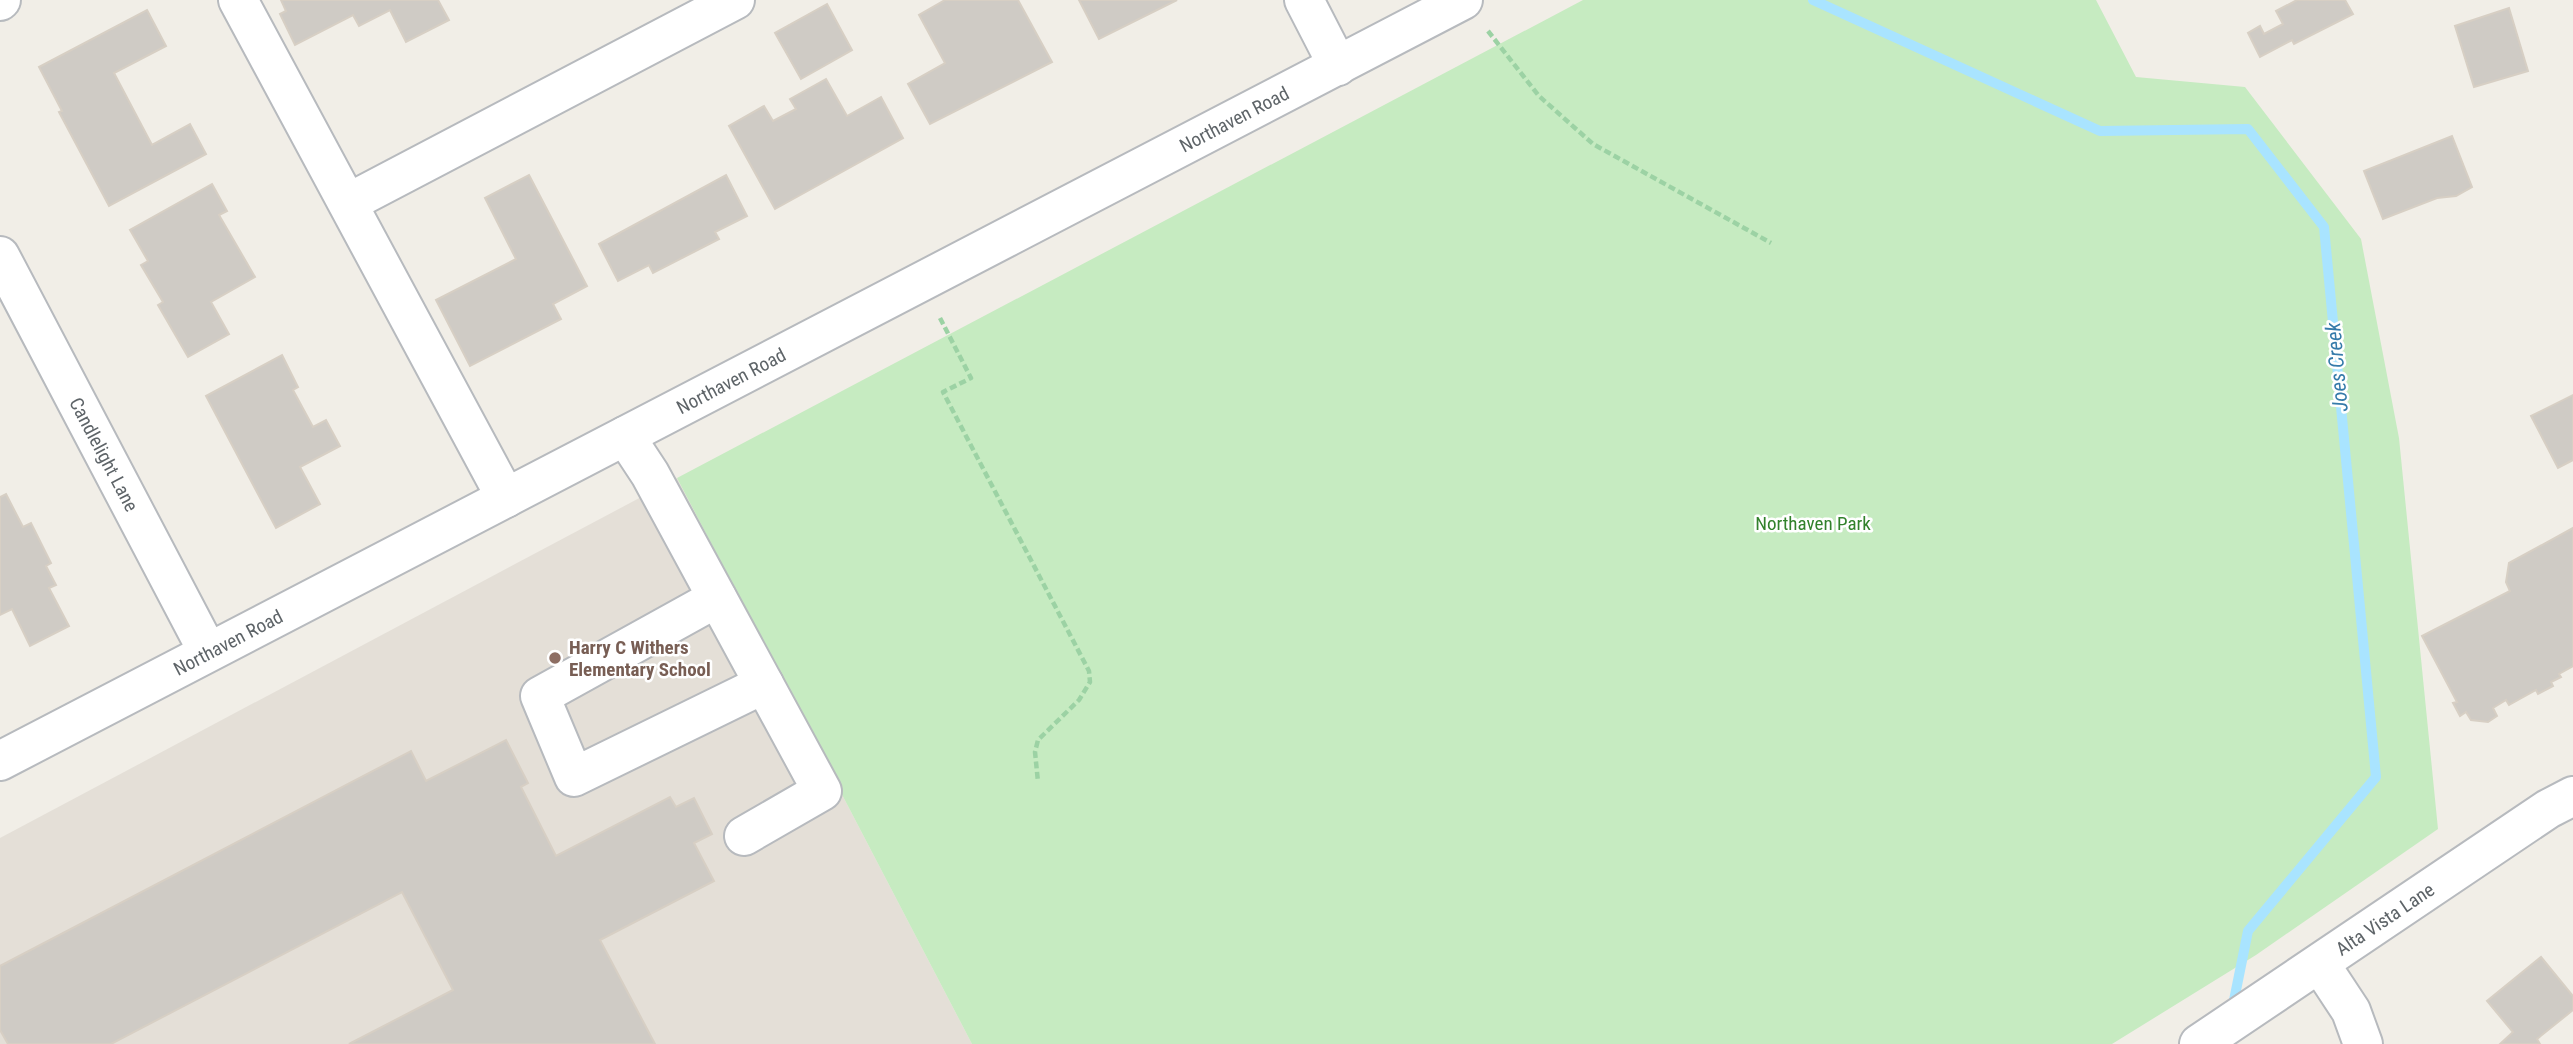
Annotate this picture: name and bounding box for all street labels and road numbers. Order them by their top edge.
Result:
street label: Northaven Road [1175,81,1293,157]
street label: Northaven Road [672,343,790,419]
street label: Candlelight Lane [65,393,144,515]
street label: Northaven Road [169,604,287,680]
street label: Alta Vista Lane [2331,878,2438,960]

